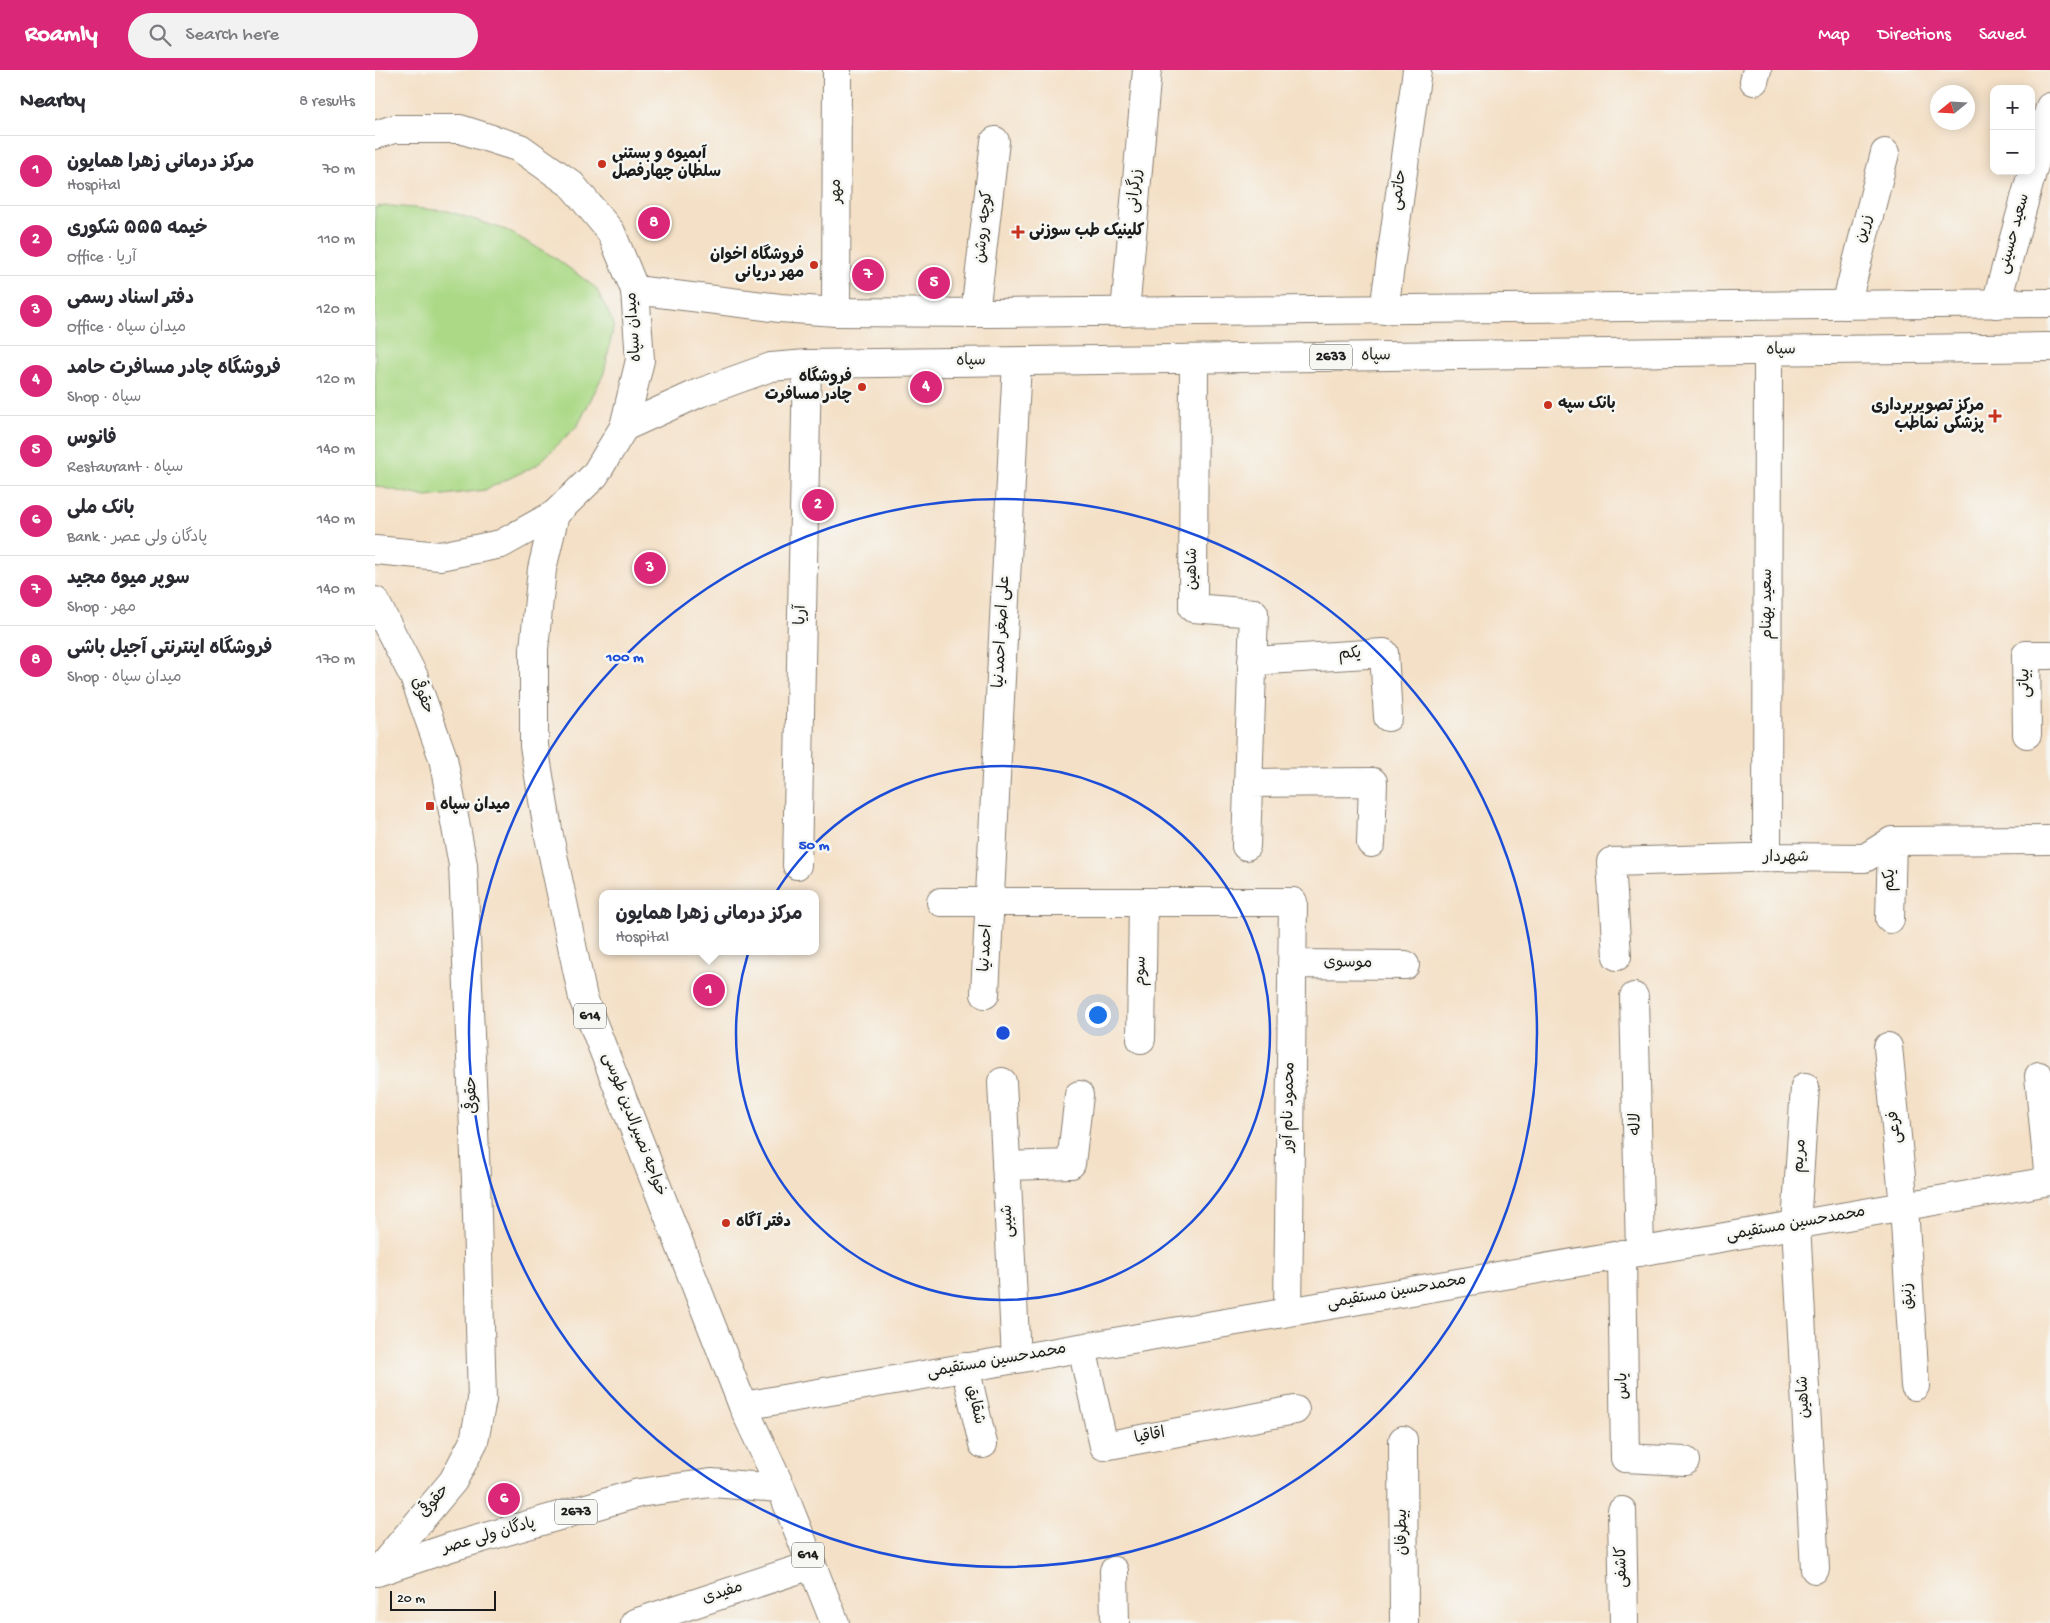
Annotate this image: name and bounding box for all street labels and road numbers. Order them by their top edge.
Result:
street label: زرگرانی [1122,168,1147,214]
street label: حاتمی [1388,168,1412,212]
street label: مهر [828,179,847,205]
street label: کوچه روشن [972,190,998,264]
street label: سعید حسینی [1995,192,2035,276]
street label: زرین [1852,213,1878,245]
street label: میدان سپاه [623,291,647,363]
street label: سپاه [1766,341,1796,361]
road number: 2633 [1310,344,1352,370]
street label: سپاه [1361,347,1391,367]
street label: سپاه [956,352,986,372]
street label: شاهین [1184,548,1203,590]
street label: سعید بهنام [1759,568,1778,640]
street label: علی اصغر احمدنیا [991,575,1015,689]
street label: آریا [791,604,812,625]
street label: یکم [1338,645,1362,665]
street label: بیاتی [2016,668,2036,698]
street label: حقوقی [405,674,440,717]
street label: شهردار [1761,849,1809,868]
street label: یکم [1881,868,1901,892]
street label: احمدنیا [976,924,998,972]
street label: موسوی [1323,954,1373,974]
street label: سوم [1132,956,1152,986]
road number: 614 [574,1004,606,1028]
street label: خواجه نصیرالدین طوسی [597,1050,669,1200]
street label: محمود نام آور [1279,1062,1300,1154]
street label: حقوقی [459,1076,483,1114]
street label: فرعی [1885,1110,1907,1144]
street label: لاله [1627,1113,1647,1135]
street label: مریم [1790,1138,1812,1174]
street label: محمدحسین مستقیمی [1725,1203,1867,1247]
street label: شیبی [999,1204,1019,1238]
street label: محمدحسین مستقیمی [1326,1271,1468,1315]
street label: زنبق [1899,1282,1919,1310]
street label: محمدحسین مستقیمی [926,1340,1068,1384]
street label: یاس [1614,1372,1634,1400]
street label: شاهین [1794,1375,1816,1419]
street label: شقایق [960,1384,988,1426]
street label: اقاقیا [1133,1425,1167,1449]
street label: حقوقی [413,1479,454,1522]
road number: 2673 [555,1500,597,1524]
street label: بیطرفان [1394,1509,1413,1555]
street label: پادگان ولی عصر [438,1512,538,1560]
road number: 614 [792,1542,824,1568]
street label: کاشفی [1613,1546,1633,1588]
street label: مفیدی [700,1579,746,1609]

